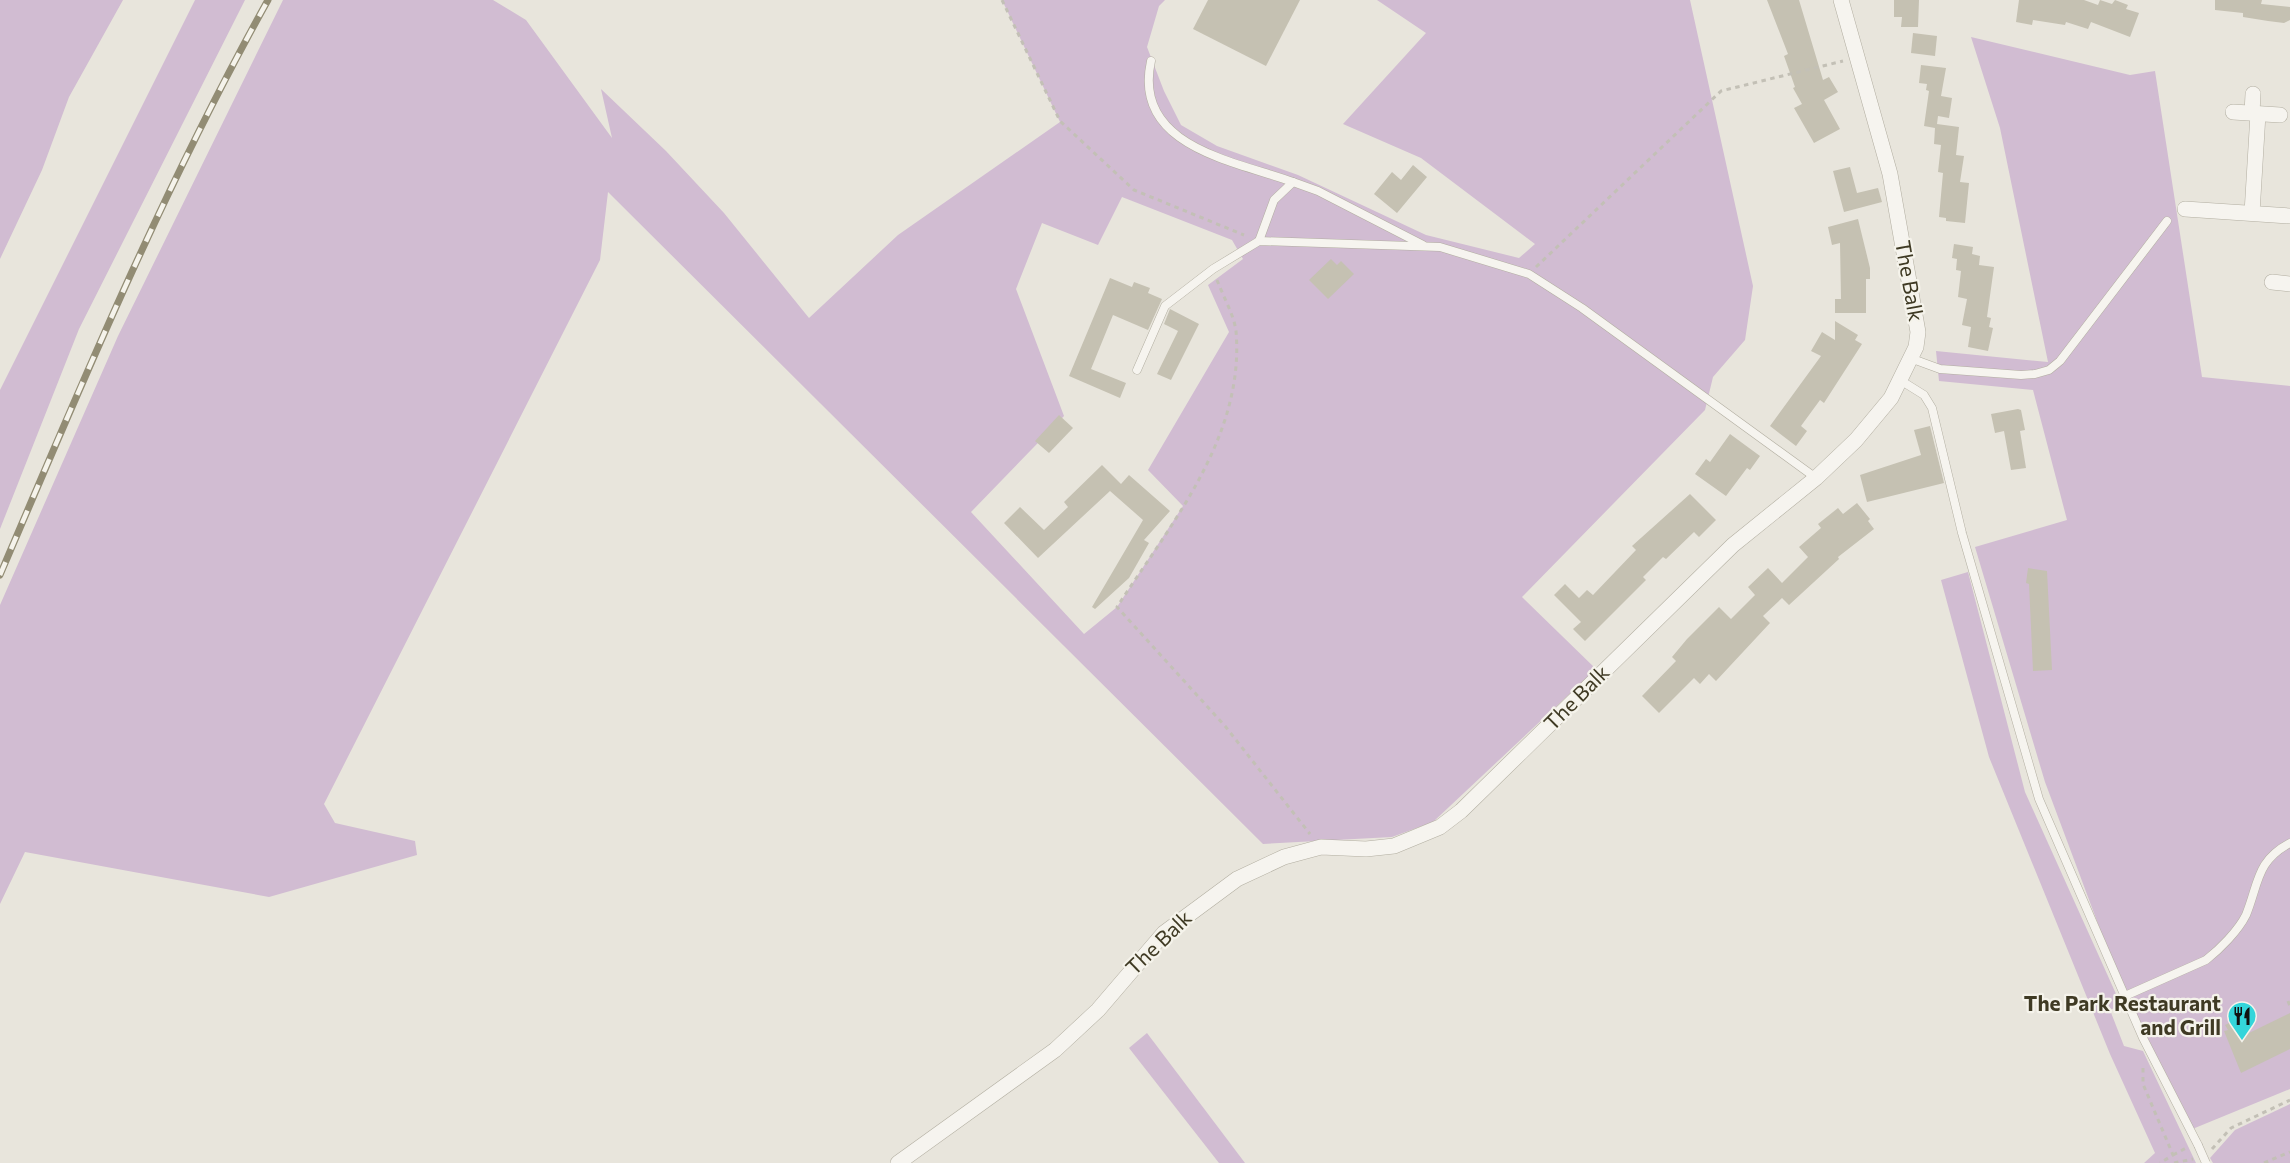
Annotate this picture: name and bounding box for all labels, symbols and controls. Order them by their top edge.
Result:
street label: The Balk [1891,238,1930,323]
street label: The Balk [1538,659,1614,735]
street label: The Balk [1120,904,1196,979]
place label: The Park Restaurant and Grill [2024,990,2221,1039]
restaurant icon: The Park Restaurant and Grill [2226,1000,2258,1042]

